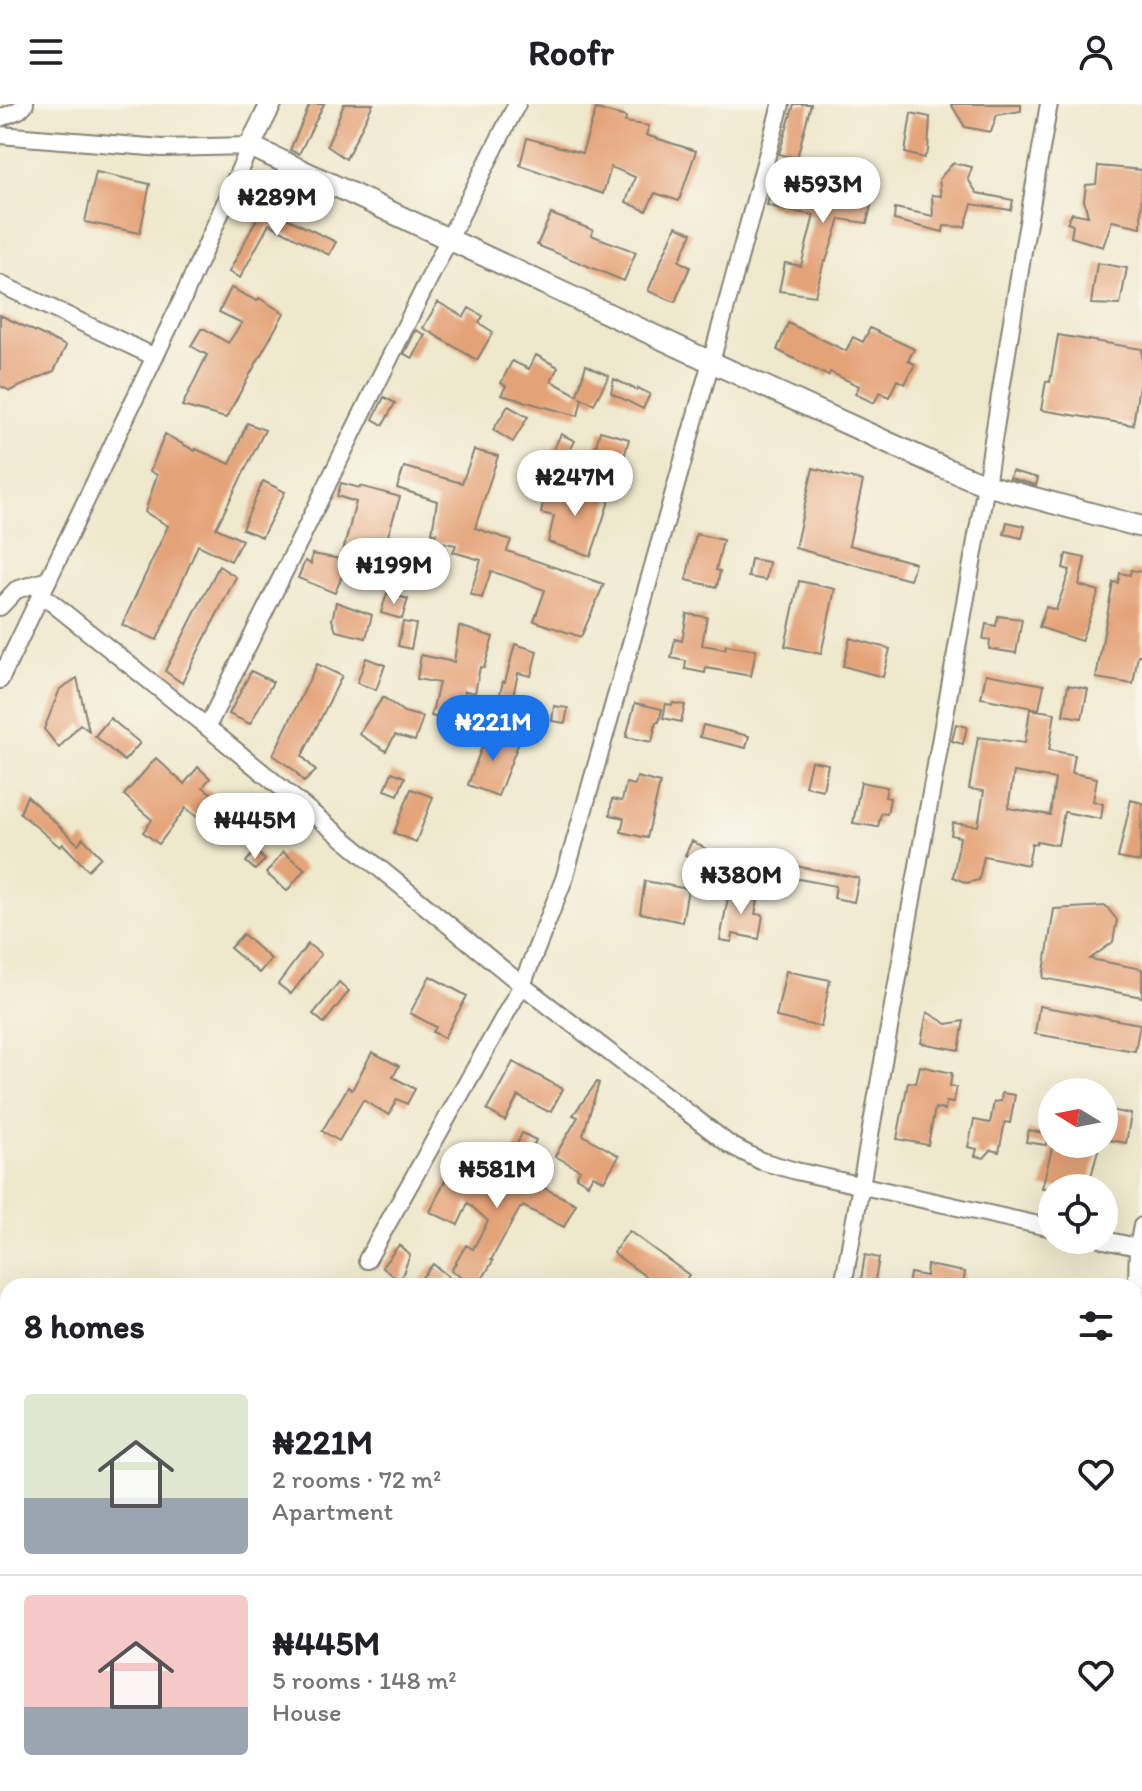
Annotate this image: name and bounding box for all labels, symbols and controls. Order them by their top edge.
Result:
icon: menu [24,30,68,74]
icon: person [1074,30,1118,74]
text: Roofr [528,31,614,74]
pin: ₦593M [767,157,879,225]
text: ₦593M [783,167,863,199]
pin: ₦289M [221,170,333,238]
text: ₦289M [237,180,317,212]
pin: ₦247M [519,450,631,518]
text: ₦247M [535,460,615,492]
pin: ₦199M [338,538,450,606]
text: ₦199M [355,548,433,580]
pin: ₦221M [437,695,549,763]
text: ₦221M [454,705,532,737]
pin: ₦445M [199,793,311,861]
text: ₦445M [214,803,296,835]
pin: ₦380M [685,848,797,916]
text: ₦380M [700,858,782,890]
north arrow [1038,1078,1118,1158]
map controls [1038,1078,1118,1254]
pin: ₦581M [441,1142,553,1210]
text: ₦581M [458,1152,536,1184]
button: locate [1038,1174,1118,1254]
icon: filters [1074,1304,1118,1348]
text: 8 homes [24,1306,145,1347]
text: ₦221M [272,1422,373,1463]
icon: home [88,1426,184,1522]
icon: heart [1074,1452,1118,1496]
text: 2 rooms · 72 m² [272,1463,441,1495]
text: Apartment [272,1495,393,1527]
text: ₦445M [272,1623,380,1664]
icon: home [88,1627,184,1723]
icon: heart [1074,1653,1118,1697]
text: 5 rooms · 148 m² [272,1664,457,1696]
text: House [272,1696,342,1728]

